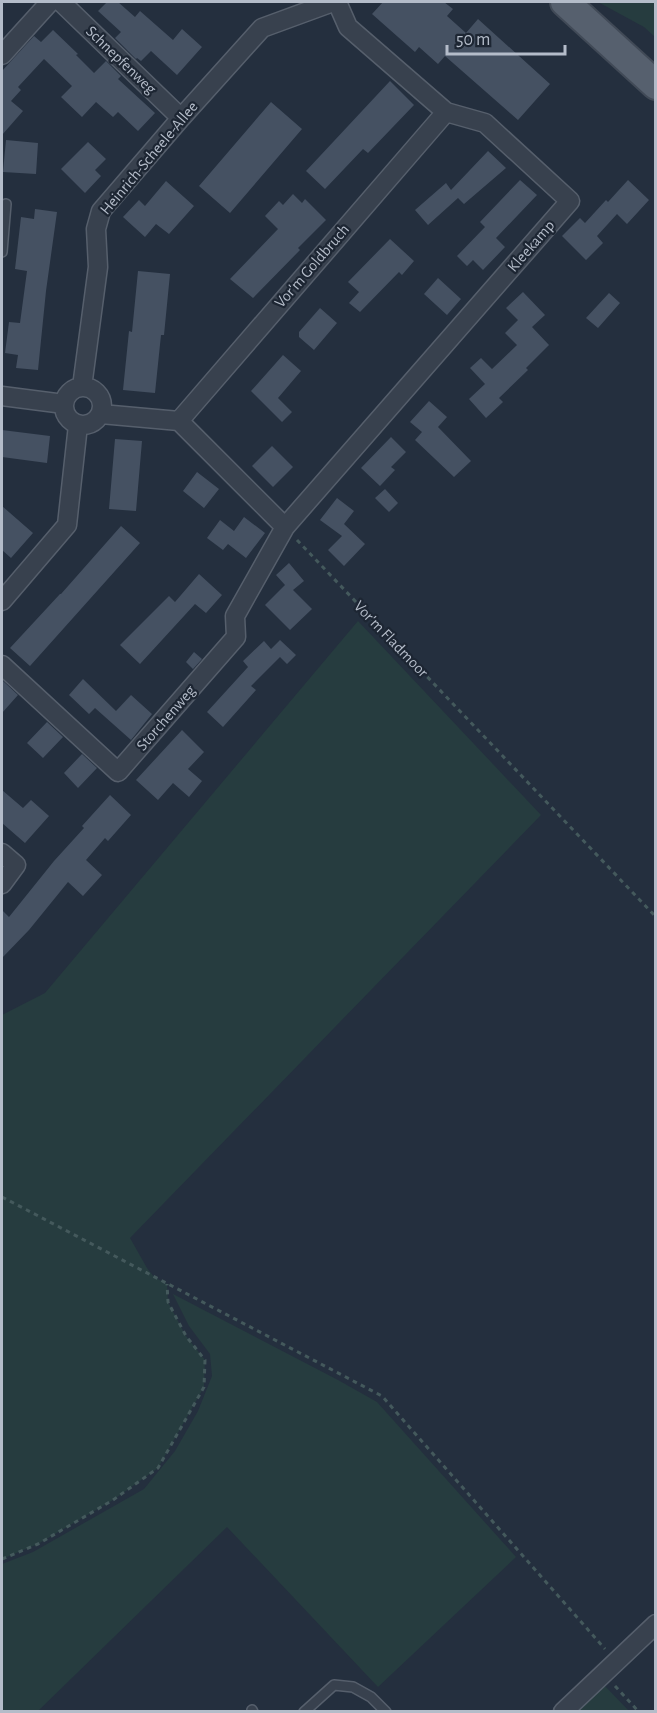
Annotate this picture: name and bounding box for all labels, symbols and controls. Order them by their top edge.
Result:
scale bar [447,18,566,56]
street label: Schnepfenweg [83,23,159,97]
text: 50 m [456,31,490,49]
street label: Heinrich-Scheele-Allee [97,98,201,218]
street label: Kleekamp [504,217,558,275]
street label: Vor'm Goldbruch [272,221,352,311]
street label: Vor'm Fladmoor [351,598,432,681]
street label: Storchenweg [134,682,199,754]

